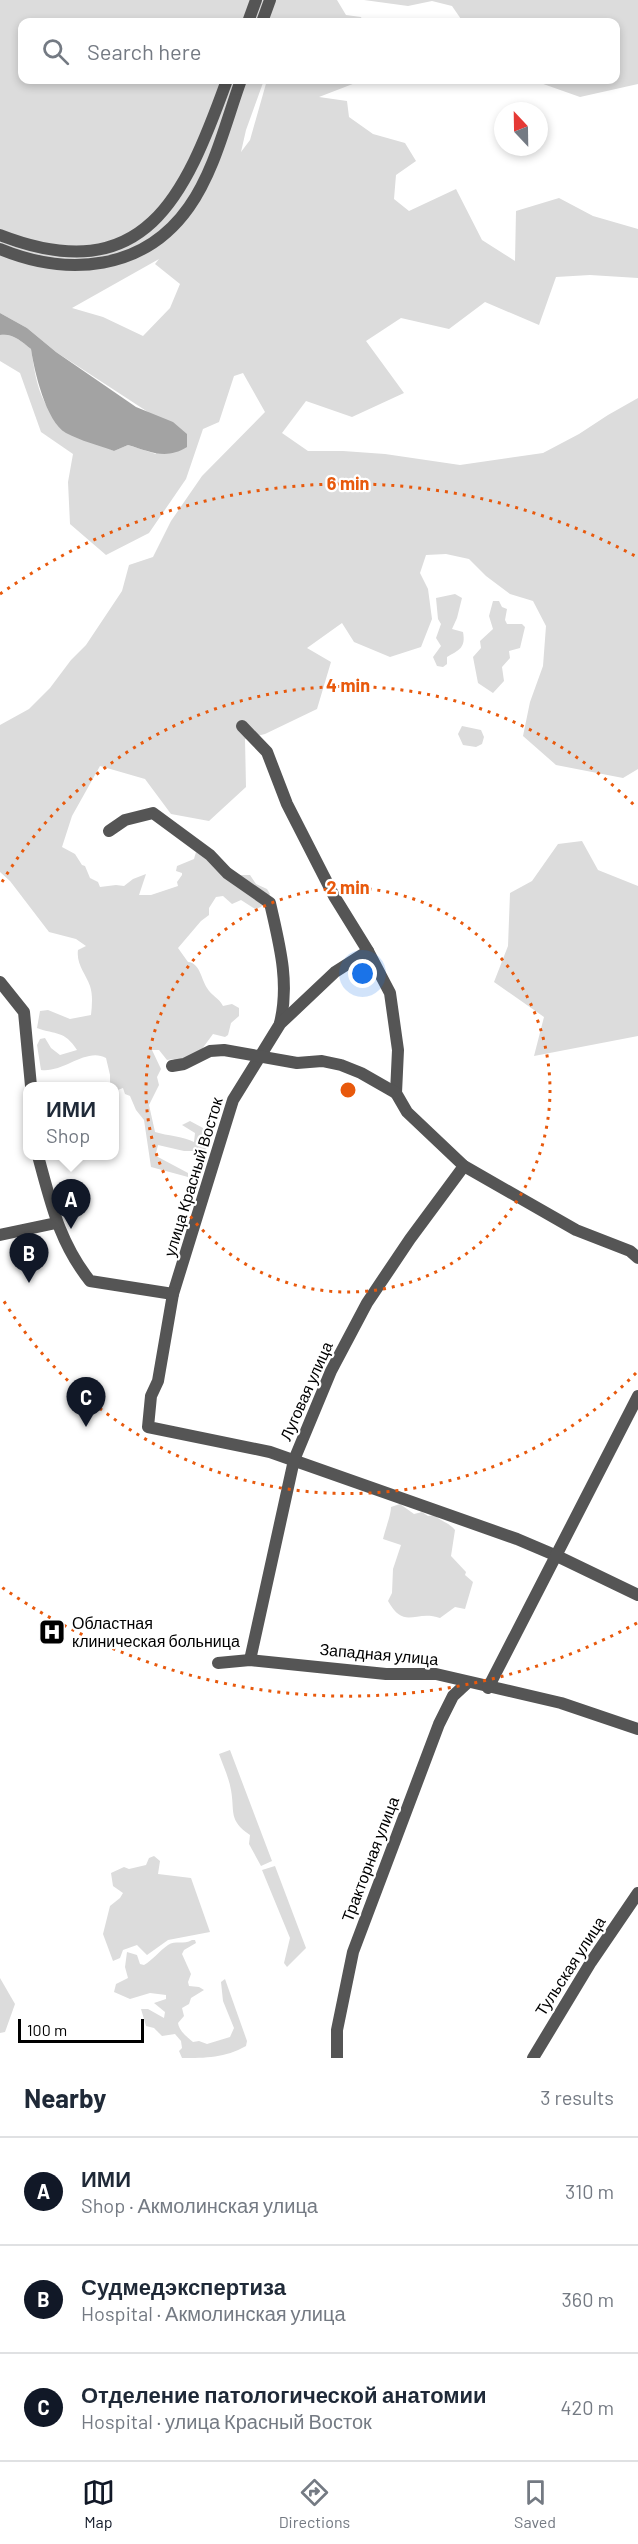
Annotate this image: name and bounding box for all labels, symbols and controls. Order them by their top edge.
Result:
search box [18,18,620,84]
icon: search [39,35,72,68]
text: Search here [87,38,201,64]
north arrow [494,102,548,156]
text: 6 min [327,472,369,494]
text: 4 min [326,674,370,696]
text: 2 min [326,876,370,898]
your location [348,959,377,988]
centre of rings [338,1080,358,1100]
popup [23,1082,119,1160]
street label: улица Красный Восток [159,1094,226,1259]
text: ИМИ [46,1095,96,1121]
text: Shop [46,1123,90,1147]
pin: A [52,1180,90,1229]
pin: B [9,1234,48,1283]
street label: Луговая улица [275,1338,336,1443]
pin: C [66,1378,106,1427]
place label: Областная клиническая больница [72,1613,240,1650]
hospital icon: Областная клиническая больница [37,1617,67,1647]
street label: Западная улица [319,1639,439,1668]
street label: Тракторная улица [337,1794,402,1924]
street label: Тульская улица [530,1913,609,2019]
scale bar [18,2016,144,2044]
text: 100 m [27,2020,67,2039]
text: Nearby [24,2082,106,2113]
text: 3 results [540,2085,614,2109]
text: ИМИ [81,2165,131,2191]
text: A [37,2179,50,2203]
text: 310 m [565,2179,614,2203]
text: Shop · Акмолинская улица [81,2193,318,2217]
text: Судмедэкспертиза [81,2273,286,2299]
text: B [37,2287,50,2311]
text: 360 m [562,2287,614,2311]
text: Hospital · Акмолинская улица [81,2301,346,2325]
text: Отделение патологической анатомии [81,2381,487,2407]
text: C [37,2395,50,2419]
text: 420 m [560,2395,614,2419]
text: Hospital · улица Красный Восток [81,2409,372,2433]
tab: Map [82,2476,115,2531]
tab: Directions [279,2476,350,2531]
tab: Saved [514,2476,556,2531]

